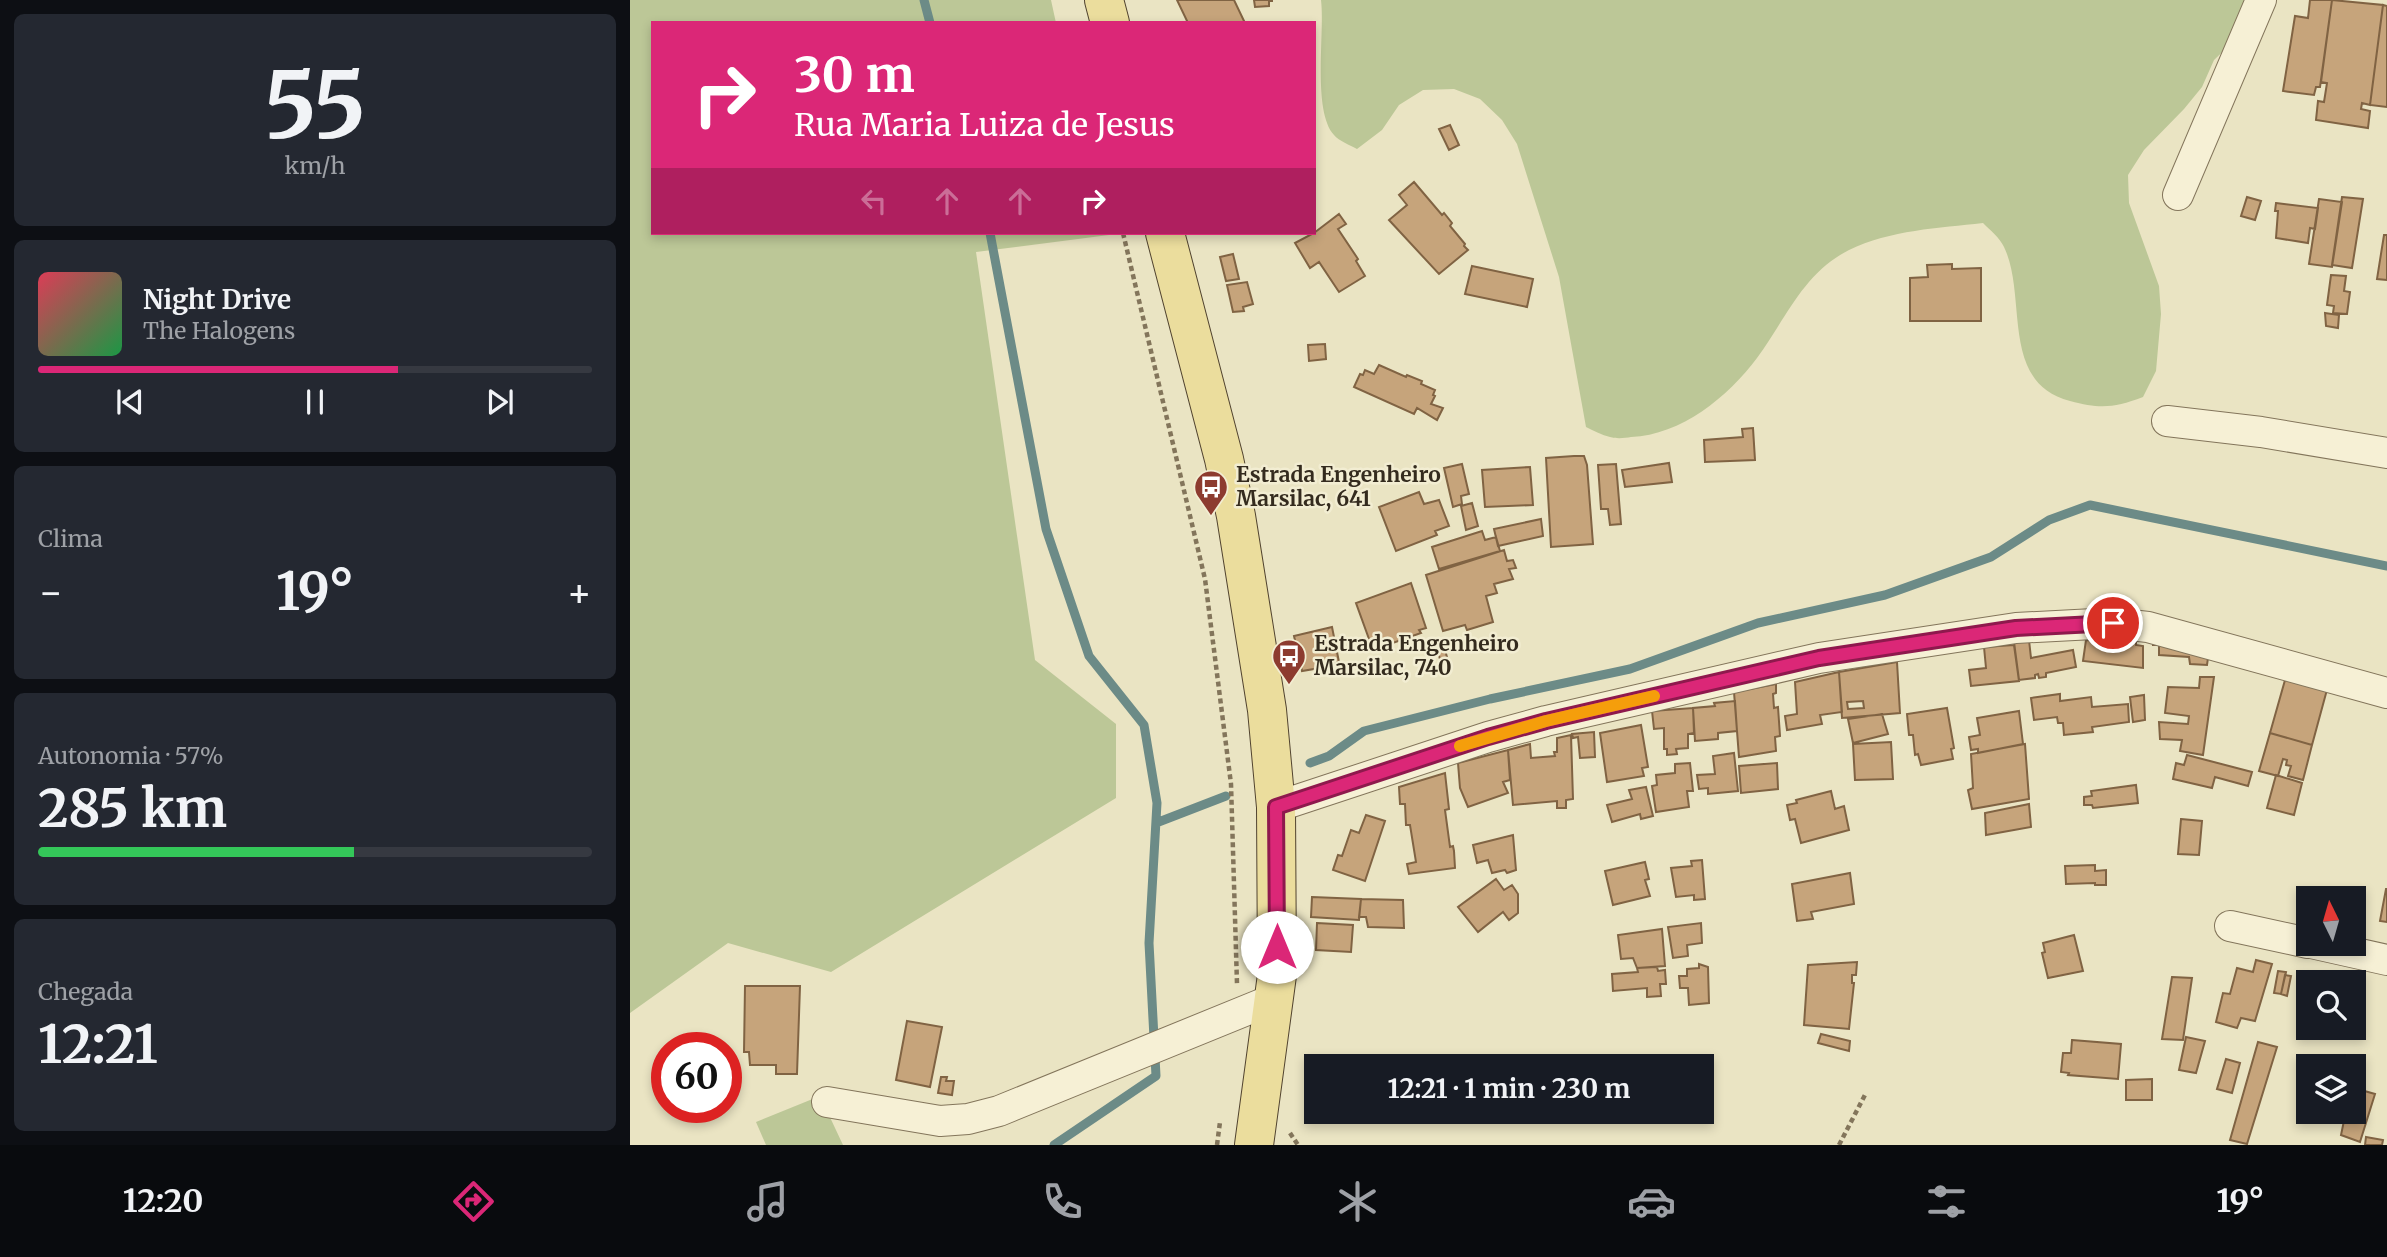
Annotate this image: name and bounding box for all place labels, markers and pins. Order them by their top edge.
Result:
place label: Estrada Engenheiro Marsilac, 641 [1236,461,1441,512]
bus stop icon: Estrada Engenheiro Marsilac, 641 [1192,468,1230,517]
pin [2083,593,2143,653]
place label: Estrada Engenheiro Marsilac, 740 [1314,630,1519,681]
bus stop icon: Estrada Engenheiro Marsilac, 740 [1270,637,1308,686]

